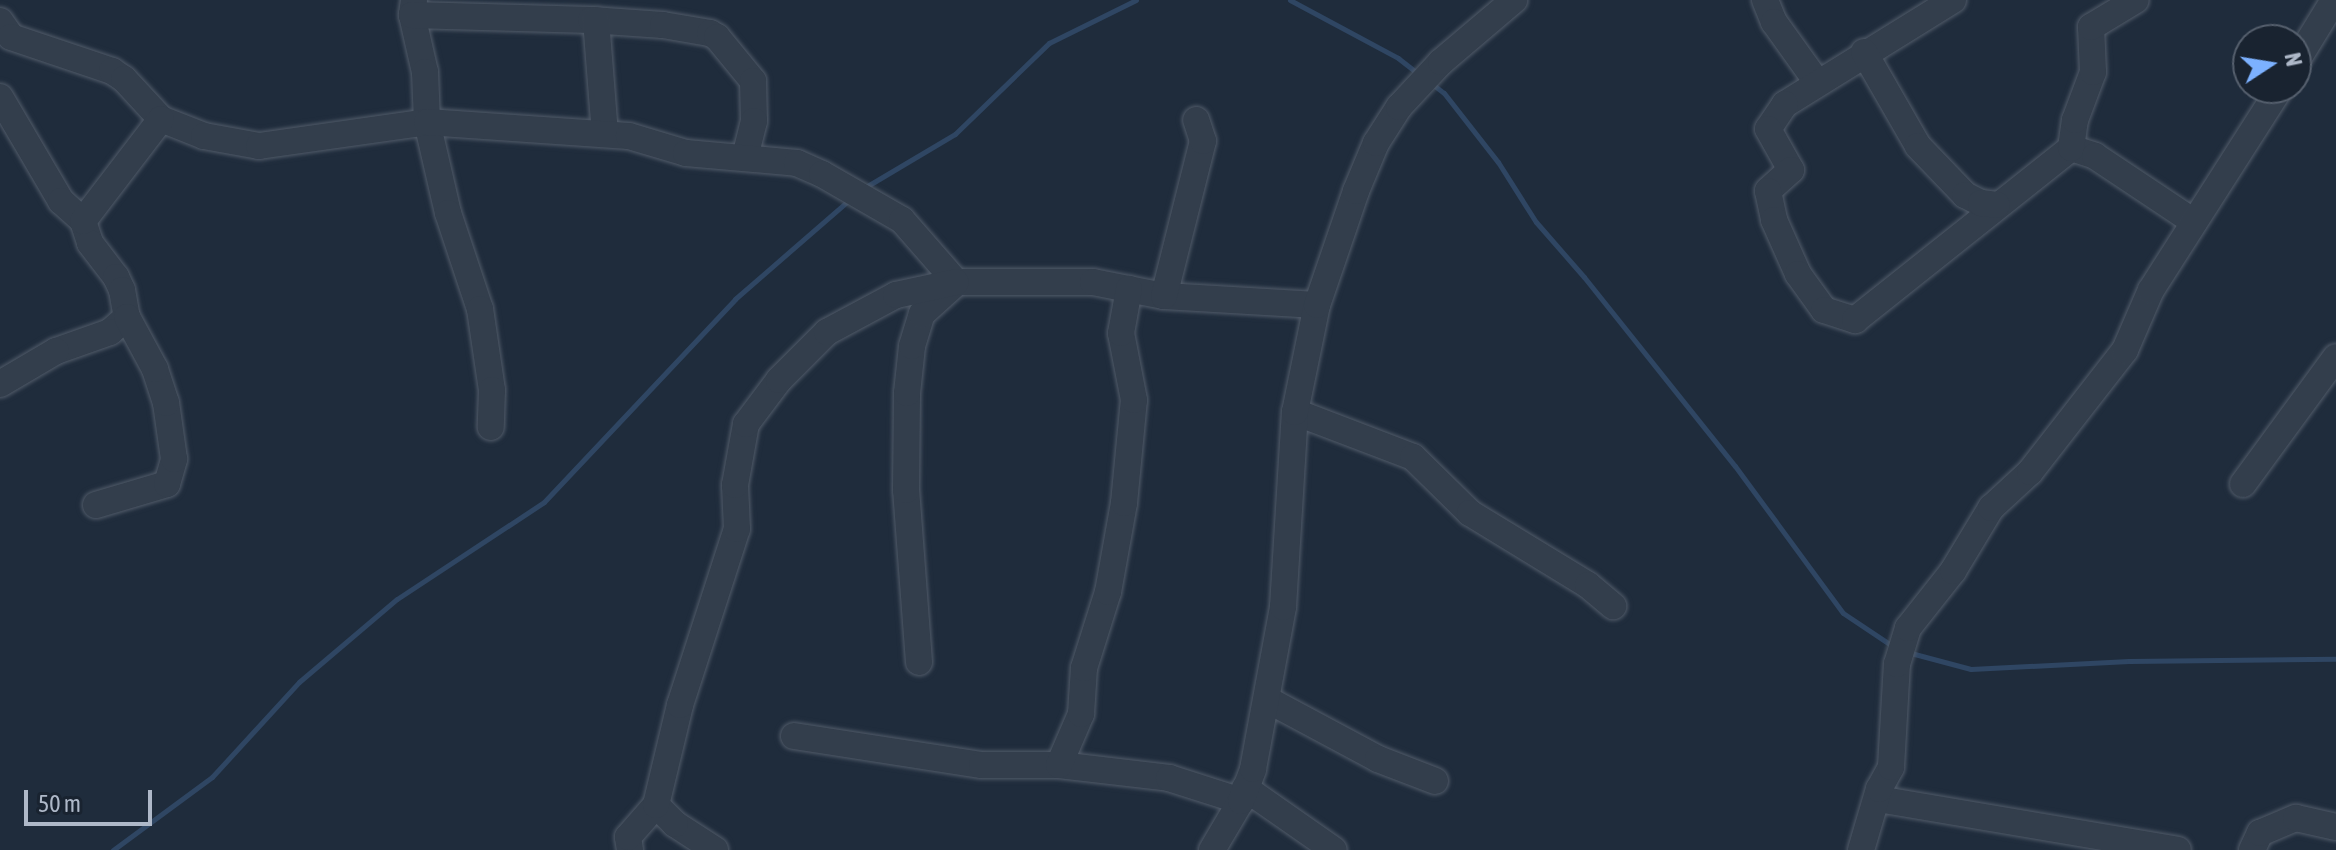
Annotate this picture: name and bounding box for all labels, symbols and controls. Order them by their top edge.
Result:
north arrow [2232,24,2312,104]
text: N [2279,50,2308,68]
scale bar [28,774,156,824]
text: 50 m [38,790,81,817]

